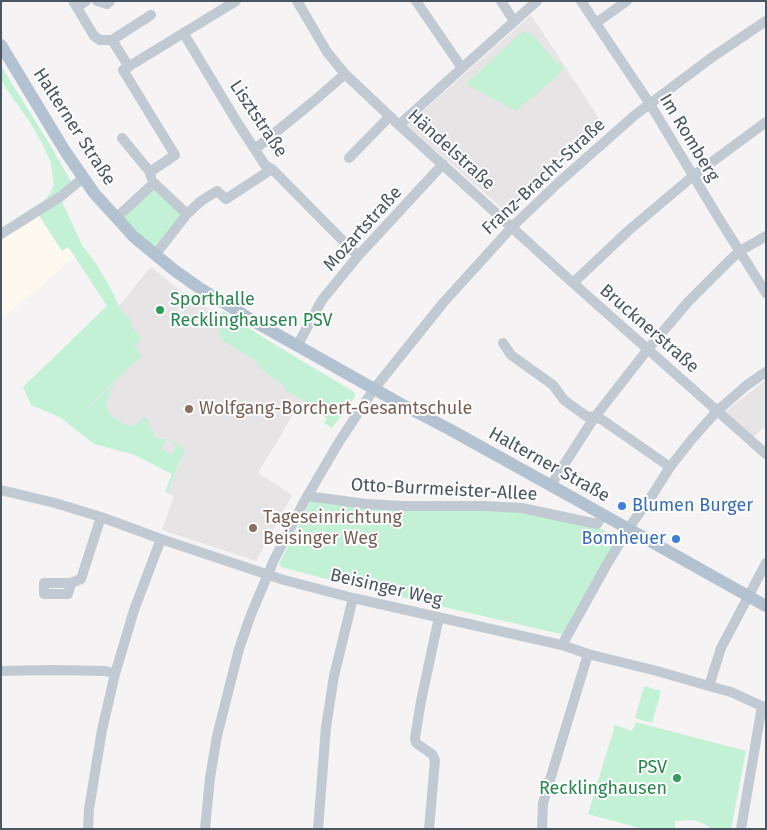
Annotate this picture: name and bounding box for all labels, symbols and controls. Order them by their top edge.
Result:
street label: Halterner Straße [28,64,120,190]
street label: Lisztstraße [224,76,292,162]
street label: Im Romberg [654,90,724,186]
street label: Händelstraße [403,105,499,195]
street label: Franz-Bracht-Straße [478,114,610,240]
street label: Mozartstraße [319,182,407,276]
street label: Brucknerstraße [595,280,703,378]
place label: Sporthalle Recklinghausen PSV [170,289,332,332]
marker: Sporthalle Recklinghausen PSV [154,304,166,316]
place label: Wolfgang-Borchert-Gesamtschule [199,398,472,420]
marker: Wolfgang-Borchert-Gesamtschule [183,403,195,415]
street label: Halterner Straße [485,423,613,507]
street label: Otto-Burrmeister-Allee [350,474,538,506]
place label: Blumen Burger [632,495,753,517]
marker: Blumen Burger [616,500,628,512]
place label: Tageseinrichtung Beisinger Weg [263,507,402,550]
marker: Tageseinrichtung Beisinger Weg [247,522,259,534]
place label: Bomheuer [582,528,666,550]
marker: Bomheuer [670,533,682,545]
street label: Beisinger Weg [328,565,444,611]
place label: PSV Recklinghausen [539,757,667,800]
marker: PSV Recklinghausen [671,772,683,784]

